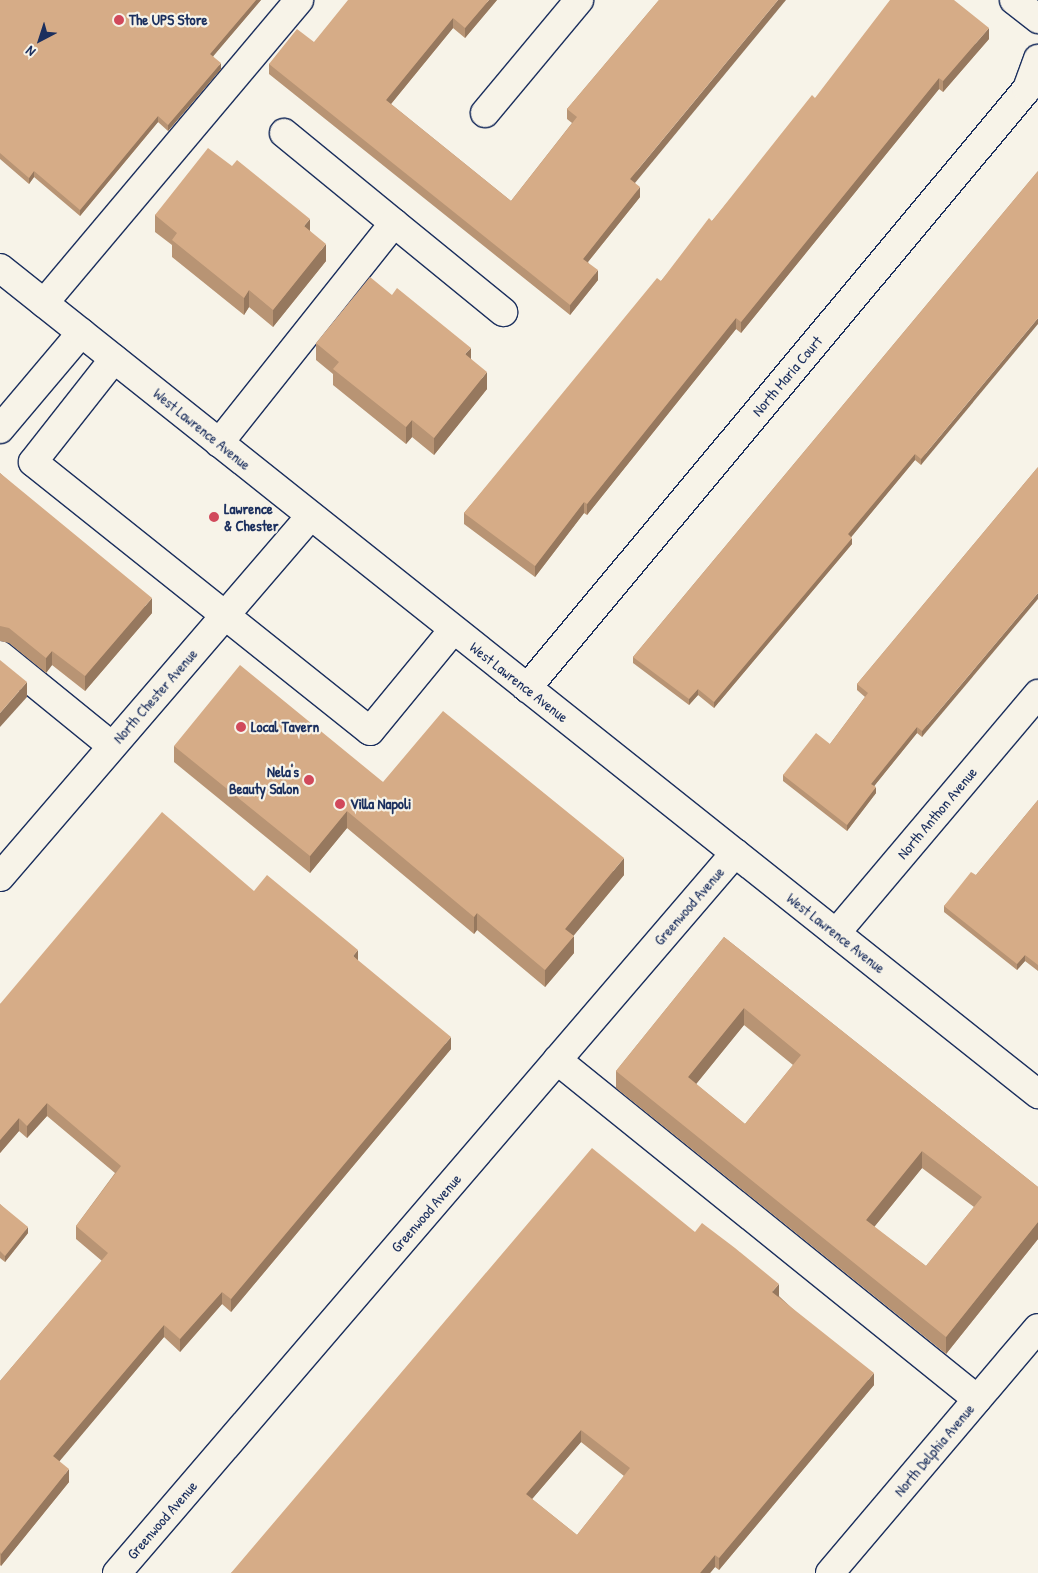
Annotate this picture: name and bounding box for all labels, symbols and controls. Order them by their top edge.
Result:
place label: The UPS Store [129,11,207,29]
marker: The UPS Store [113,14,125,26]
north arrow [15,15,65,65]
text: N [21,42,39,62]
street label: North Maria Court [748,332,826,420]
street label: West Lawrence Avenue [150,384,254,474]
place label: Lawrence & Chester [224,499,279,534]
marker: Lawrence & Chester [208,511,220,523]
street label: West Lawrence Avenue [466,638,572,726]
street label: North Chester Avenue [109,645,201,747]
place label: Local Tavern [251,718,319,736]
marker: Local Tavern [235,721,247,733]
place label: Nela's Beauty Salon [229,762,299,797]
street label: North Anthon Avenue [893,763,981,863]
marker: Nela's Beauty Salon [303,774,315,786]
place label: Villa Napoli [350,795,411,813]
marker: Villa Napoli [334,798,346,810]
street label: Greenwood Avenue [650,863,728,949]
street label: West Lawrence Avenue [783,889,889,977]
street label: Greenwood Avenue [387,1170,465,1256]
street label: North Delphia Avenue [890,1400,978,1500]
street label: Greenwood Avenue [123,1477,201,1563]

